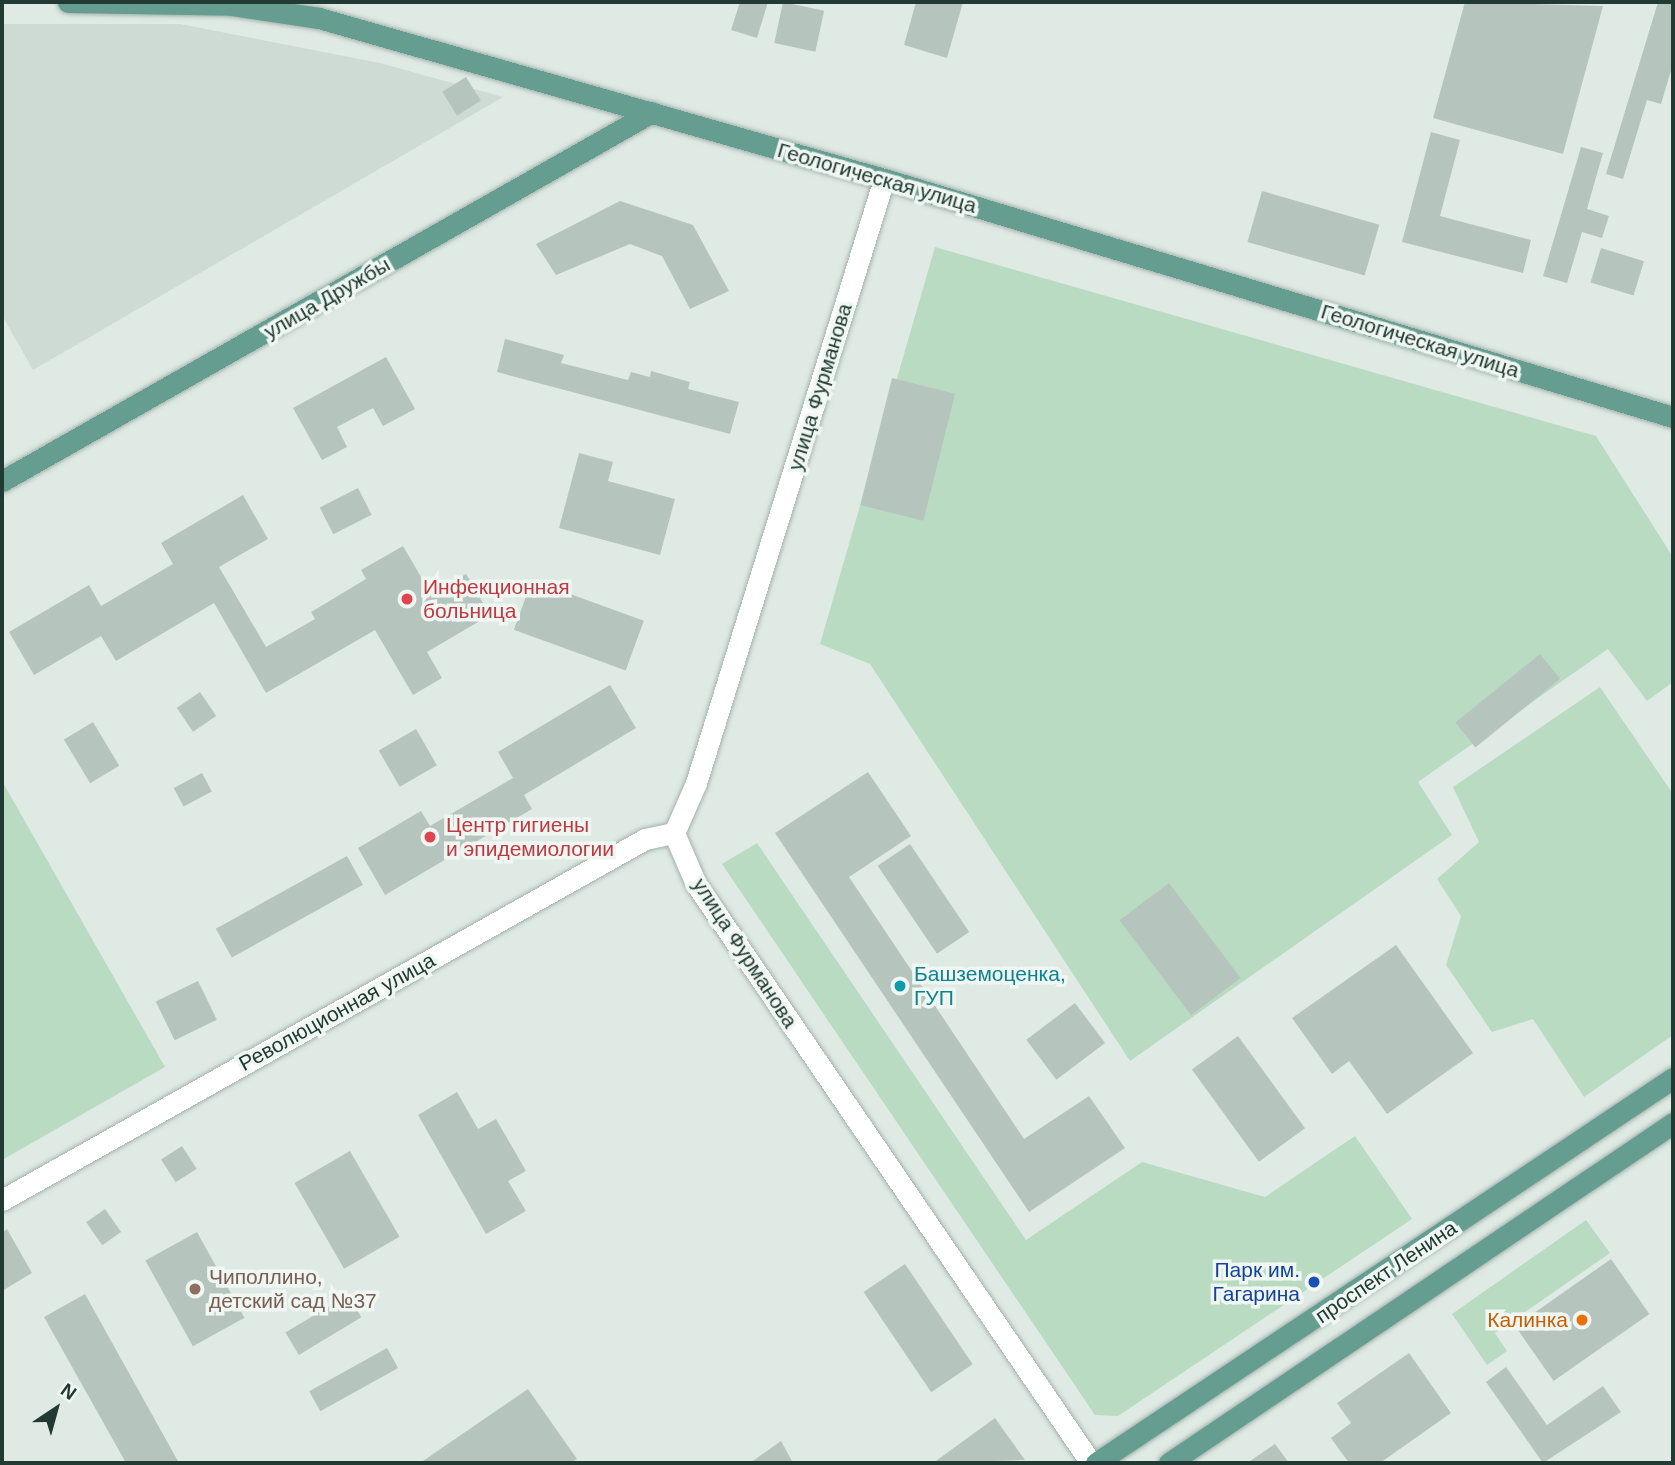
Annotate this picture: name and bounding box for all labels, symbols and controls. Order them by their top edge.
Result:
street label: Геологическая улица [775,138,979,218]
street label: улица Дружбы [259,252,395,344]
street label: Геологическая улица [1318,299,1522,383]
street label: улица Фурманова [783,300,857,474]
place label: Инфекционная больница [423,574,570,624]
marker: Инфекционная больница [397,589,417,609]
place label: Центр гигиены и эпидемиологии [446,812,614,862]
marker: Центр гигиены и эпидемиологии [420,827,440,847]
street label: улица Фурманова [687,873,803,1033]
street label: Революционная улица [235,948,439,1076]
place label: Башземоценка, ГУП [914,961,1066,1011]
marker: Башземоценка, ГУП [892,978,908,994]
street label: проспект Ленина [1310,1215,1462,1329]
place label: Парк им. Гагарина [1213,1257,1300,1307]
place label: Чиполлино, детский сад №37 [209,1264,377,1314]
marker: Парк им. Гагарина [1306,1274,1322,1290]
marker: Чиполлино, детский сад №37 [187,1281,203,1297]
place label: Калинка [1487,1307,1568,1333]
marker: Калинка [1574,1312,1590,1328]
north arrow [21,1374,91,1444]
text: N [57,1379,80,1404]

